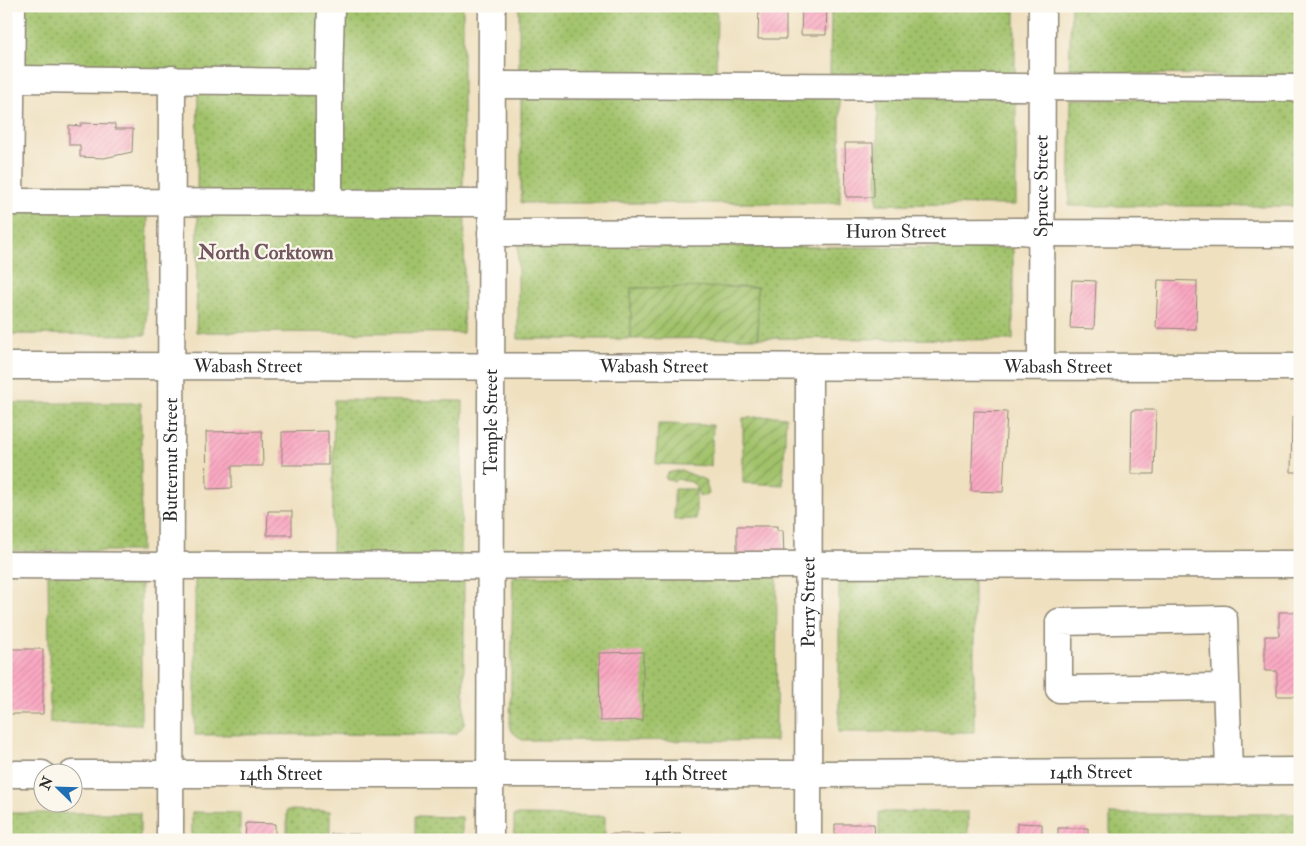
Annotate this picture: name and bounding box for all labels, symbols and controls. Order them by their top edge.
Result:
street label: Spruce Street [1029,135,1054,237]
street label: Huron Street [845,219,947,244]
district label: North Corktown [197,240,334,265]
street label: Wabash Street [193,354,302,378]
street label: Wabash Street [599,354,708,379]
street label: Wabash Street [1003,355,1112,379]
street label: Temple Street [479,369,504,475]
street label: Butternut Street [159,397,183,523]
street label: Perry Street [796,556,821,648]
street label: 14th Street [1049,760,1133,785]
street label: 14th Street [239,762,323,786]
street label: 14th Street [644,762,728,786]
north arrow [32,764,82,814]
text: N [36,774,57,793]

